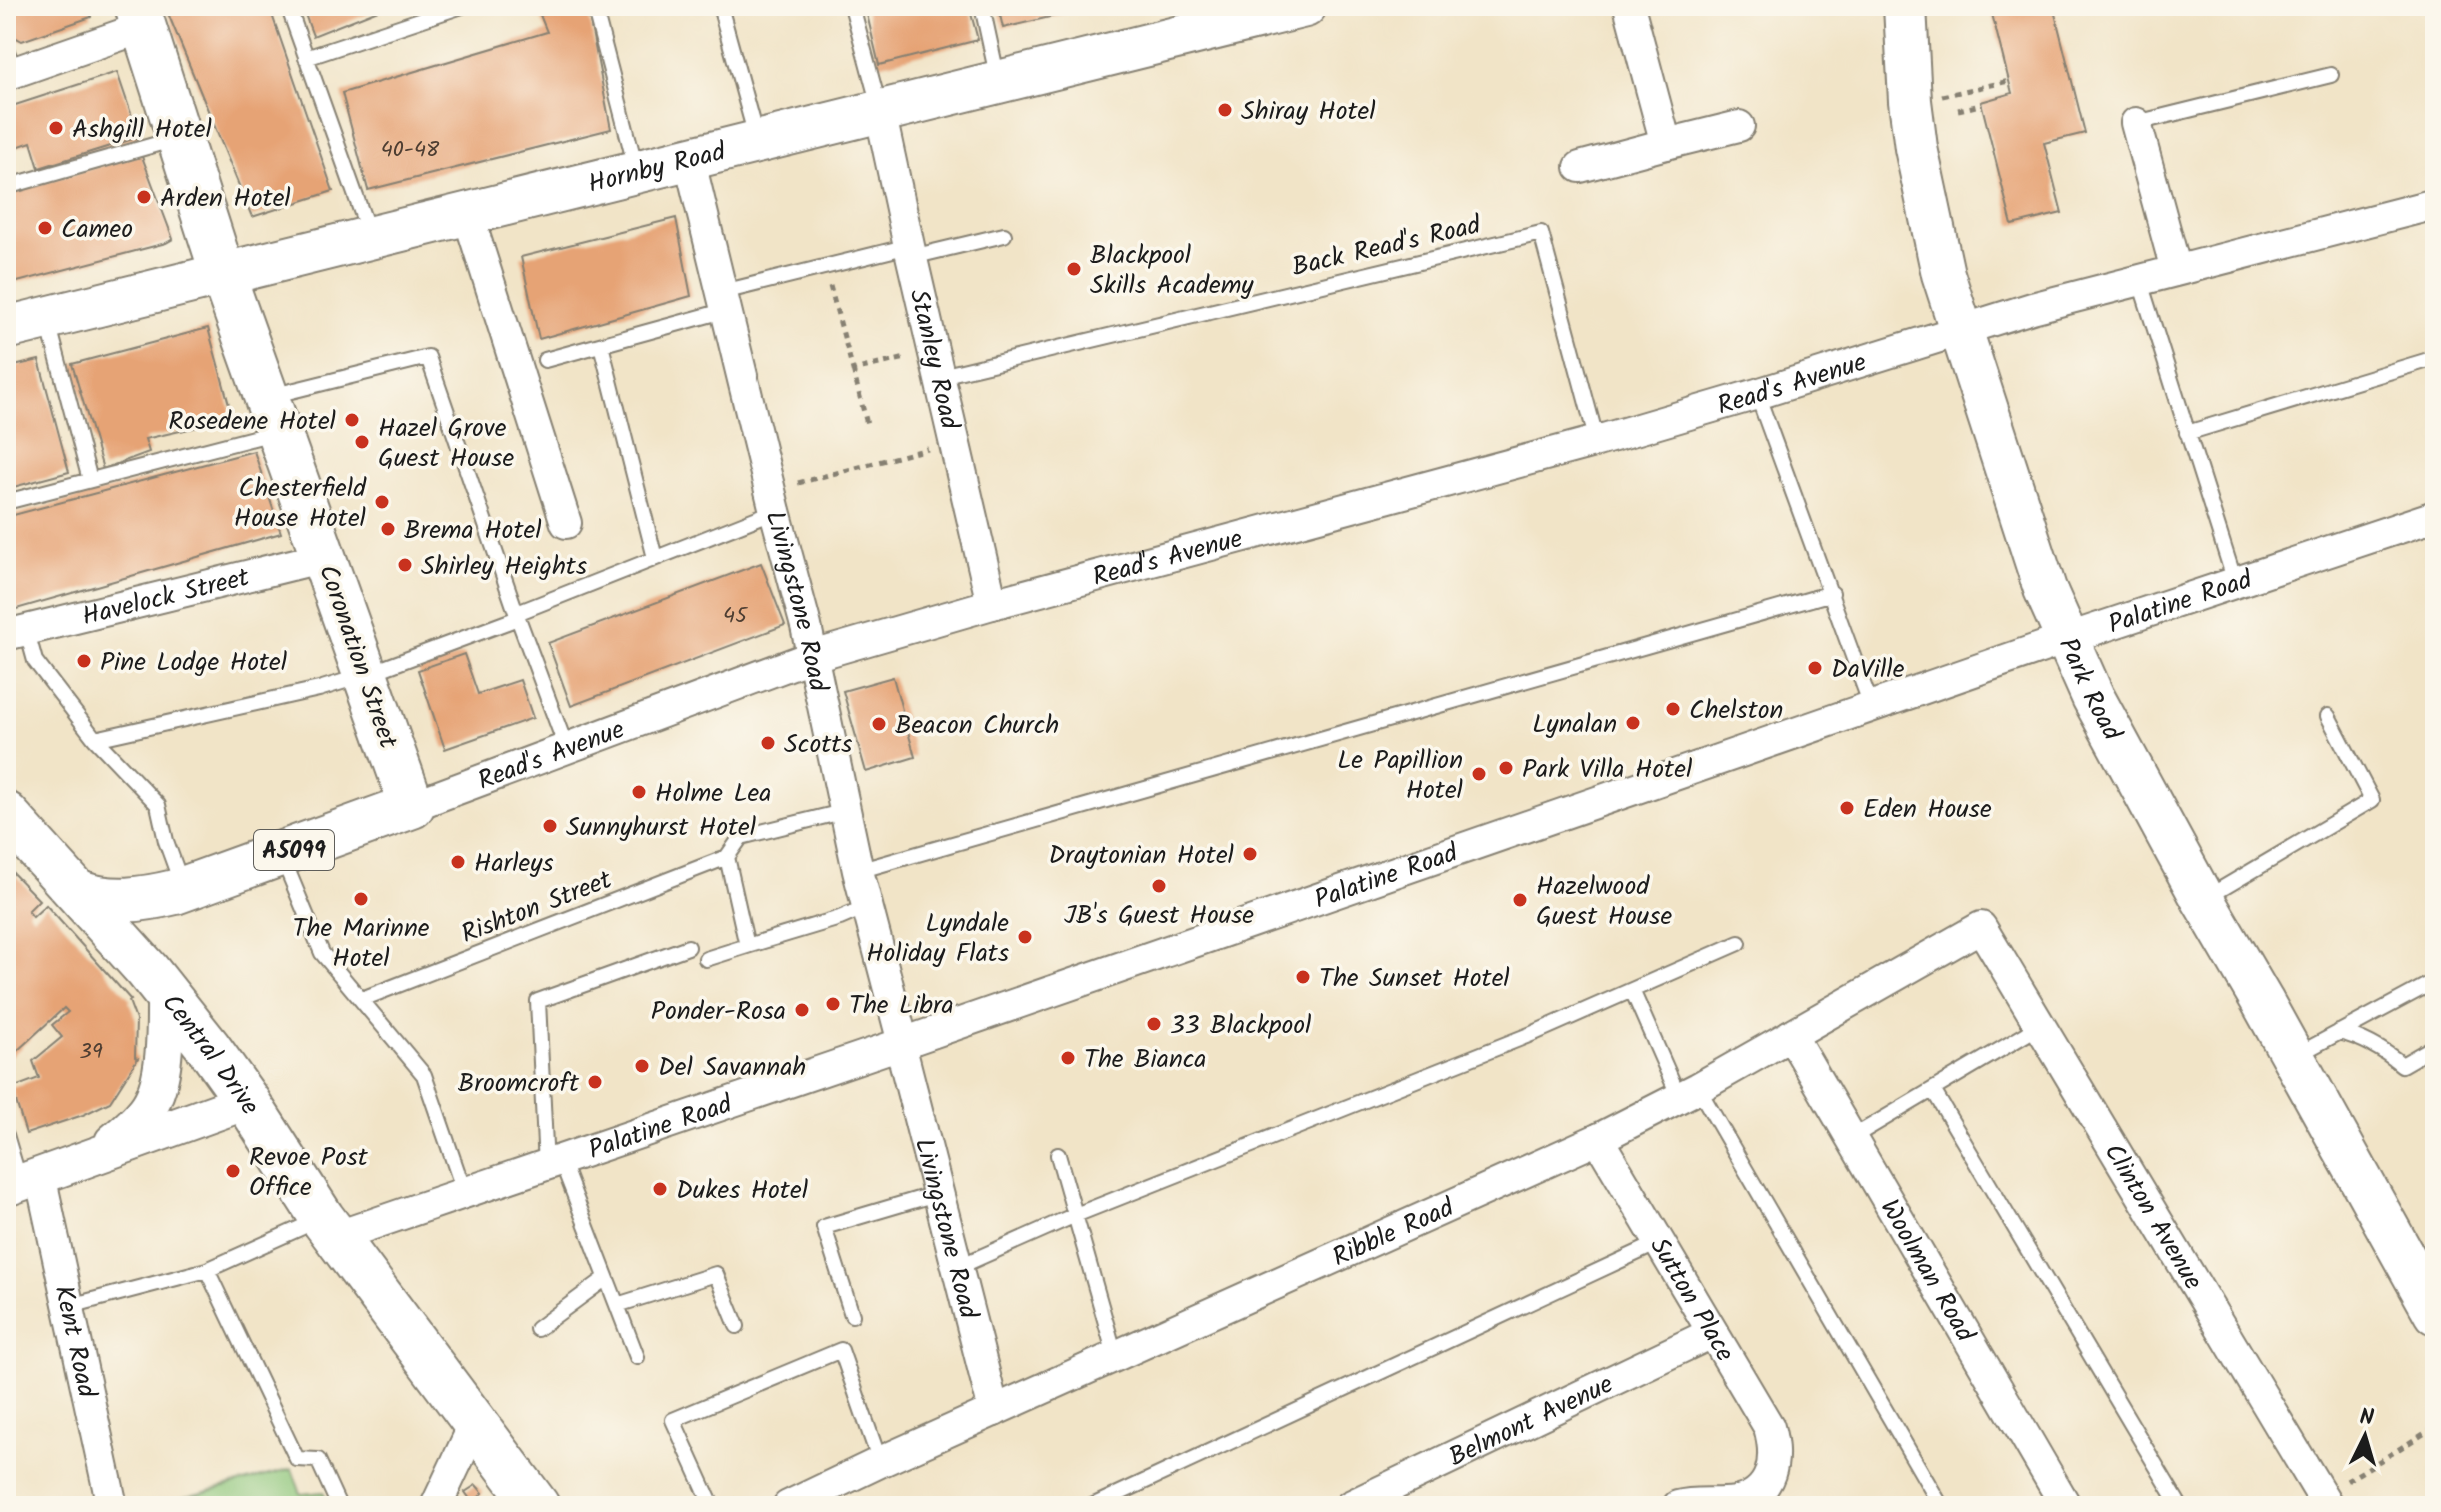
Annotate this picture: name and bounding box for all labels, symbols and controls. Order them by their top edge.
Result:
place label: Shiray Hotel [1241,91,1376,133]
marker: Shiray Hotel [1216,101,1234,119]
place label: Ashgill Hotel [72,109,212,151]
marker: Ashgill Hotel [47,119,65,137]
street label: Hornby Road [584,131,731,206]
house number: 40-48 [381,133,440,168]
place label: Arden Hotel [160,178,291,220]
marker: Arden Hotel [135,188,153,206]
street label: Back Read's Road [1288,205,1486,289]
place label: Cameo [61,209,133,251]
marker: Cameo [36,219,54,237]
place label: Blackpool Skills Academy [1090,235,1254,307]
marker: Blackpool Skills Academy [1065,260,1083,278]
street label: Stanley Road [897,285,970,435]
street label: Read's Avenue [1712,342,1872,428]
place label: Rosedene Hotel [168,401,336,443]
place label: Hazel Grove Guest House [378,408,514,480]
marker: Rosedene Hotel [343,411,361,429]
marker: Hazel Grove Guest House [353,433,371,451]
place label: Chesterfield House Hotel [234,468,367,540]
marker: Chesterfield House Hotel [373,493,391,511]
street label: Livingstone Road [753,506,839,696]
place label: Brema Hotel [404,510,542,552]
street label: Read's Avenue [1088,518,1248,599]
marker: Brema Hotel [379,520,397,538]
place label: Shirley Heights [421,546,587,588]
marker: Shirley Heights [396,556,414,574]
street label: Havelock Street [78,557,255,639]
street label: Coronation Street [306,559,409,755]
street label: Palatine Road [2103,559,2259,647]
house number: 45 [723,599,748,634]
street label: Park Road [2046,631,2132,749]
place label: Pine Lodge Hotel [100,642,287,684]
place label: DaVille [1831,649,1905,691]
marker: Pine Lodge Hotel [75,652,93,670]
marker: DaVille [1806,659,1824,677]
place label: Chelston [1689,690,1783,732]
marker: Chelston [1664,700,1682,718]
place label: Lynalan [1532,704,1617,746]
place label: Beacon Church [895,705,1059,747]
street label: Read's Avenue [472,709,631,803]
marker: Lynalan [1624,714,1642,732]
marker: Beacon Church [870,715,888,733]
place label: Scotts [784,724,852,766]
marker: Scotts [759,734,777,752]
place label: Le Papillion Hotel [1337,740,1463,812]
place label: Park Villa Hotel [1522,749,1692,791]
marker: Park Villa Hotel [1497,759,1515,777]
marker: Le Papillion Hotel [1470,765,1488,783]
place label: Holme Lea [655,773,771,815]
marker: Holme Lea [630,783,648,801]
place label: Eden House [1863,789,1992,831]
marker: Eden House [1838,799,1856,817]
place label: Sunnyhurst Hotel [566,807,756,849]
marker: Sunnyhurst Hotel [541,817,559,835]
road number: A5099 [254,830,334,870]
street label: Palatine Road [1309,833,1465,922]
place label: Draytonian Hotel [1049,835,1234,877]
place label: Harleys [474,843,554,885]
marker: Draytonian Hotel [1241,845,1259,863]
marker: Harleys [449,853,467,871]
street label: Rishton Street [455,860,619,956]
place label: Hazelwood Guest House [1536,866,1672,938]
marker: JB's Guest House [1150,877,1168,895]
marker: The Marinne Hotel [352,890,370,908]
marker: Hazelwood Guest House [1511,891,1529,909]
place label: JB's Guest House [1064,895,1254,937]
place label: Lyndale Holiday Flats [866,903,1009,975]
place label: The Marinne Hotel [293,908,430,980]
marker: Lyndale Holiday Flats [1016,928,1034,946]
place label: The Sunset Hotel [1319,958,1510,1000]
marker: The Sunset Hotel [1294,968,1312,986]
street label: Central Drive [150,985,270,1124]
place label: The Libra [849,985,954,1027]
place label: Ponder-Rosa [651,991,786,1033]
marker: The Libra [824,995,842,1013]
marker: Ponder-Rosa [793,1001,811,1019]
place label: 33 Blackpool [1170,1005,1311,1047]
marker: 33 Blackpool [1145,1015,1163,1033]
house number: 39 [79,1035,103,1070]
place label: The Bianca [1084,1039,1207,1081]
place label: Del Savannah [658,1047,806,1089]
marker: The Bianca [1059,1049,1077,1067]
marker: Del Savannah [633,1057,651,1075]
place label: Broomcroft [458,1063,580,1105]
marker: Broomcroft [586,1073,604,1091]
street label: Palatine Road [583,1084,739,1172]
street label: Livingstone Road [902,1134,989,1324]
street label: Clinton Avenue [2092,1136,2213,1299]
place label: Revoe Post Office [249,1137,369,1209]
marker: Revoe Post Office [224,1162,242,1180]
place label: Dukes Hotel [676,1170,808,1212]
marker: Dukes Hotel [651,1180,669,1198]
street label: Ribble Road [1326,1187,1462,1279]
street label: Woolman Road [1868,1191,1985,1351]
street label: Sutton Place [1638,1230,1745,1370]
street label: Kent Road [42,1282,107,1402]
street label: Belmont Avenue [1442,1364,1621,1479]
north arrow [2325,1396,2405,1476]
text: N [2358,1401,2375,1437]

